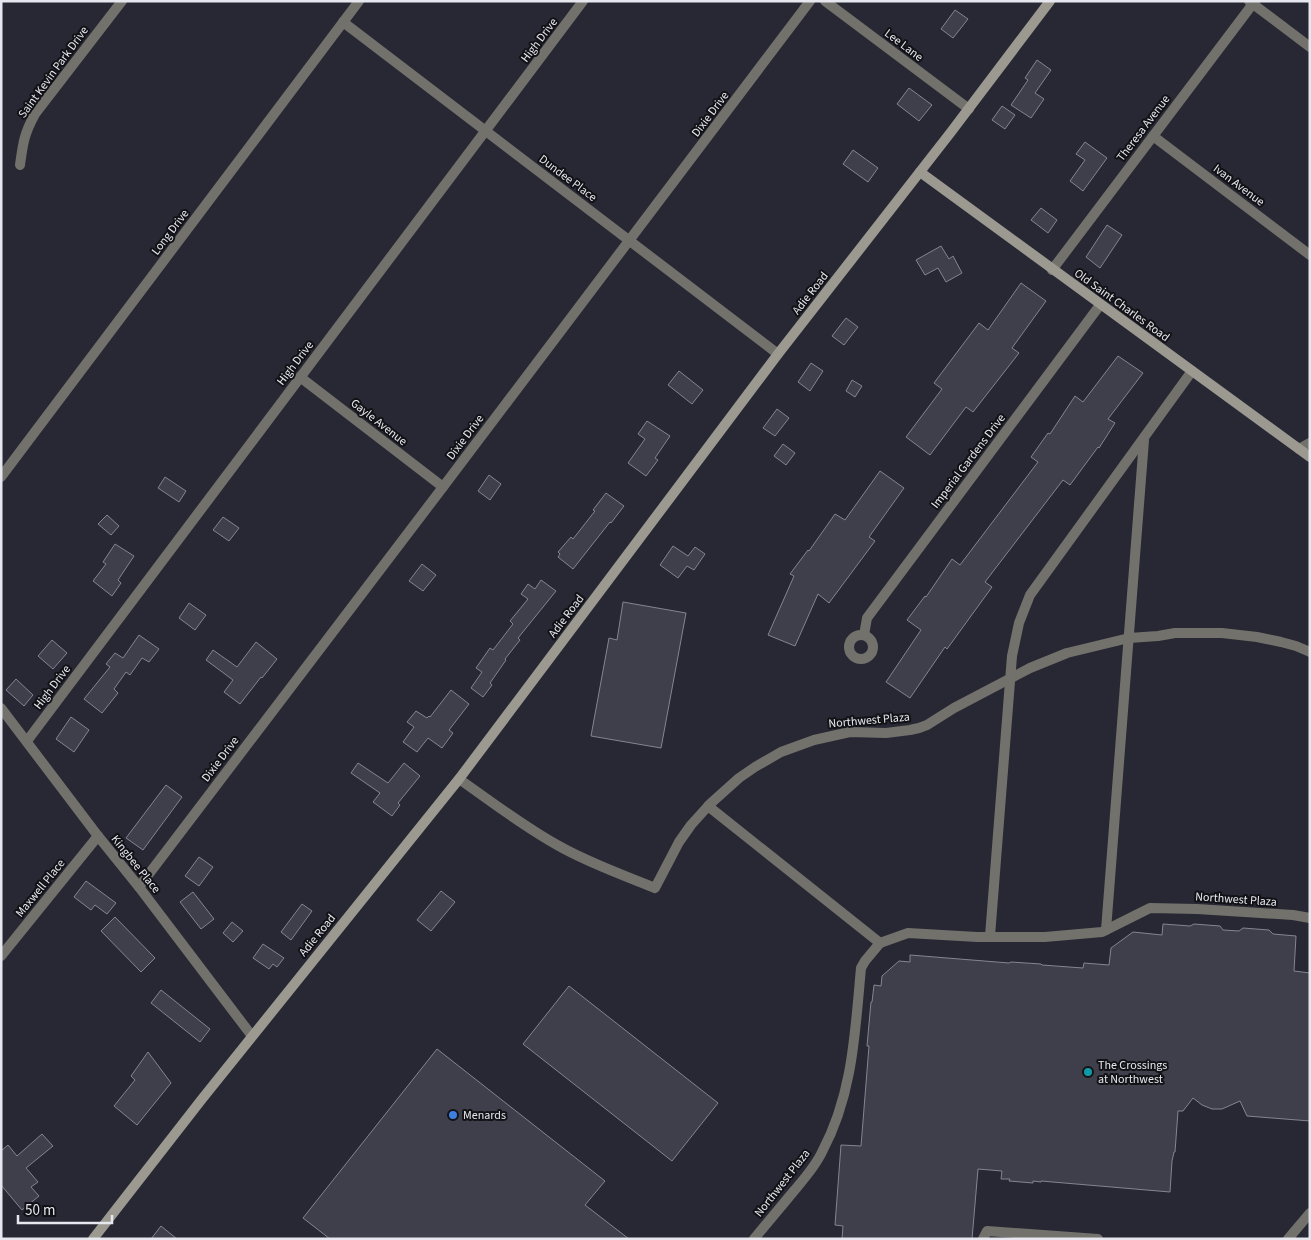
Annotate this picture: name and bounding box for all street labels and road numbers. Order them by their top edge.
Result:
street label: High Drive [517,14,562,66]
street label: Saint Kevin Park Drive [14,23,93,122]
street label: Lee Lane [881,25,927,66]
street label: Dixie Drive [688,88,733,141]
street label: Theresa Avenue [1113,91,1174,165]
street label: Dundee Place [535,151,600,206]
street label: Ivan Avenue [1209,160,1268,210]
street label: Long Drive [148,206,193,259]
street label: Old Saint Charles Road [1070,265,1173,346]
street label: Adie Road [788,268,833,318]
street label: High Drive [273,337,318,389]
street label: Gayle Avenue [347,395,411,450]
street label: Imperial Gardens Drive [927,410,1010,512]
street label: Dixie Drive [443,411,488,464]
street label: Adie Road [544,591,588,641]
street label: High Drive [30,661,75,713]
street label: Northwest Plaza [828,708,910,733]
street label: Dixie Drive [198,733,243,786]
street label: Kingbee Place [107,832,164,897]
street label: Maxwell Place [12,856,69,921]
street label: Northwest Plaza [1195,888,1277,911]
street label: Adie Road [295,910,340,960]
street label: Northwest Plaza [751,1146,814,1221]

